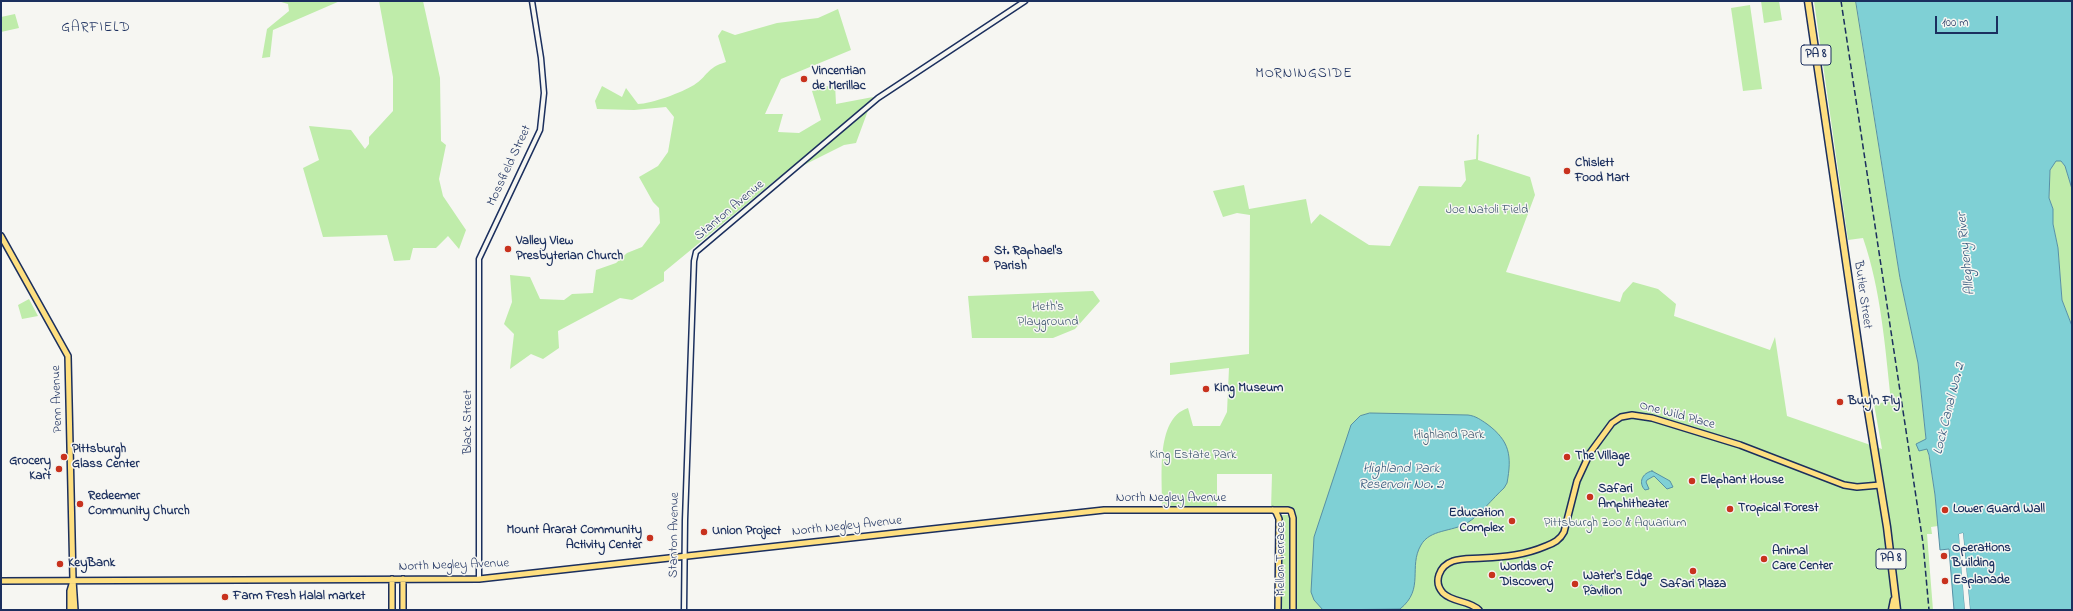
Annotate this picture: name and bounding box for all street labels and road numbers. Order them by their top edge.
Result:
road number: PA 8 [1801,45,1831,65]
street label: Mossfield Street [484,123,536,209]
street label: Stanton Avenue [692,177,768,245]
street label: Butler Street [1850,260,1874,330]
street label: Penn Avenue [49,365,67,433]
street label: Black Street [461,390,477,454]
street label: One Wild Place [1638,398,1716,434]
street label: North Negley Avenue [1116,491,1226,507]
street label: Stanton Avenue [666,492,684,578]
street label: North Negley Avenue [791,513,903,541]
street label: Mellon Terrace [1274,522,1290,596]
road number: PA 8 [1876,549,1906,569]
street label: North Negley Avenue [398,556,510,576]

